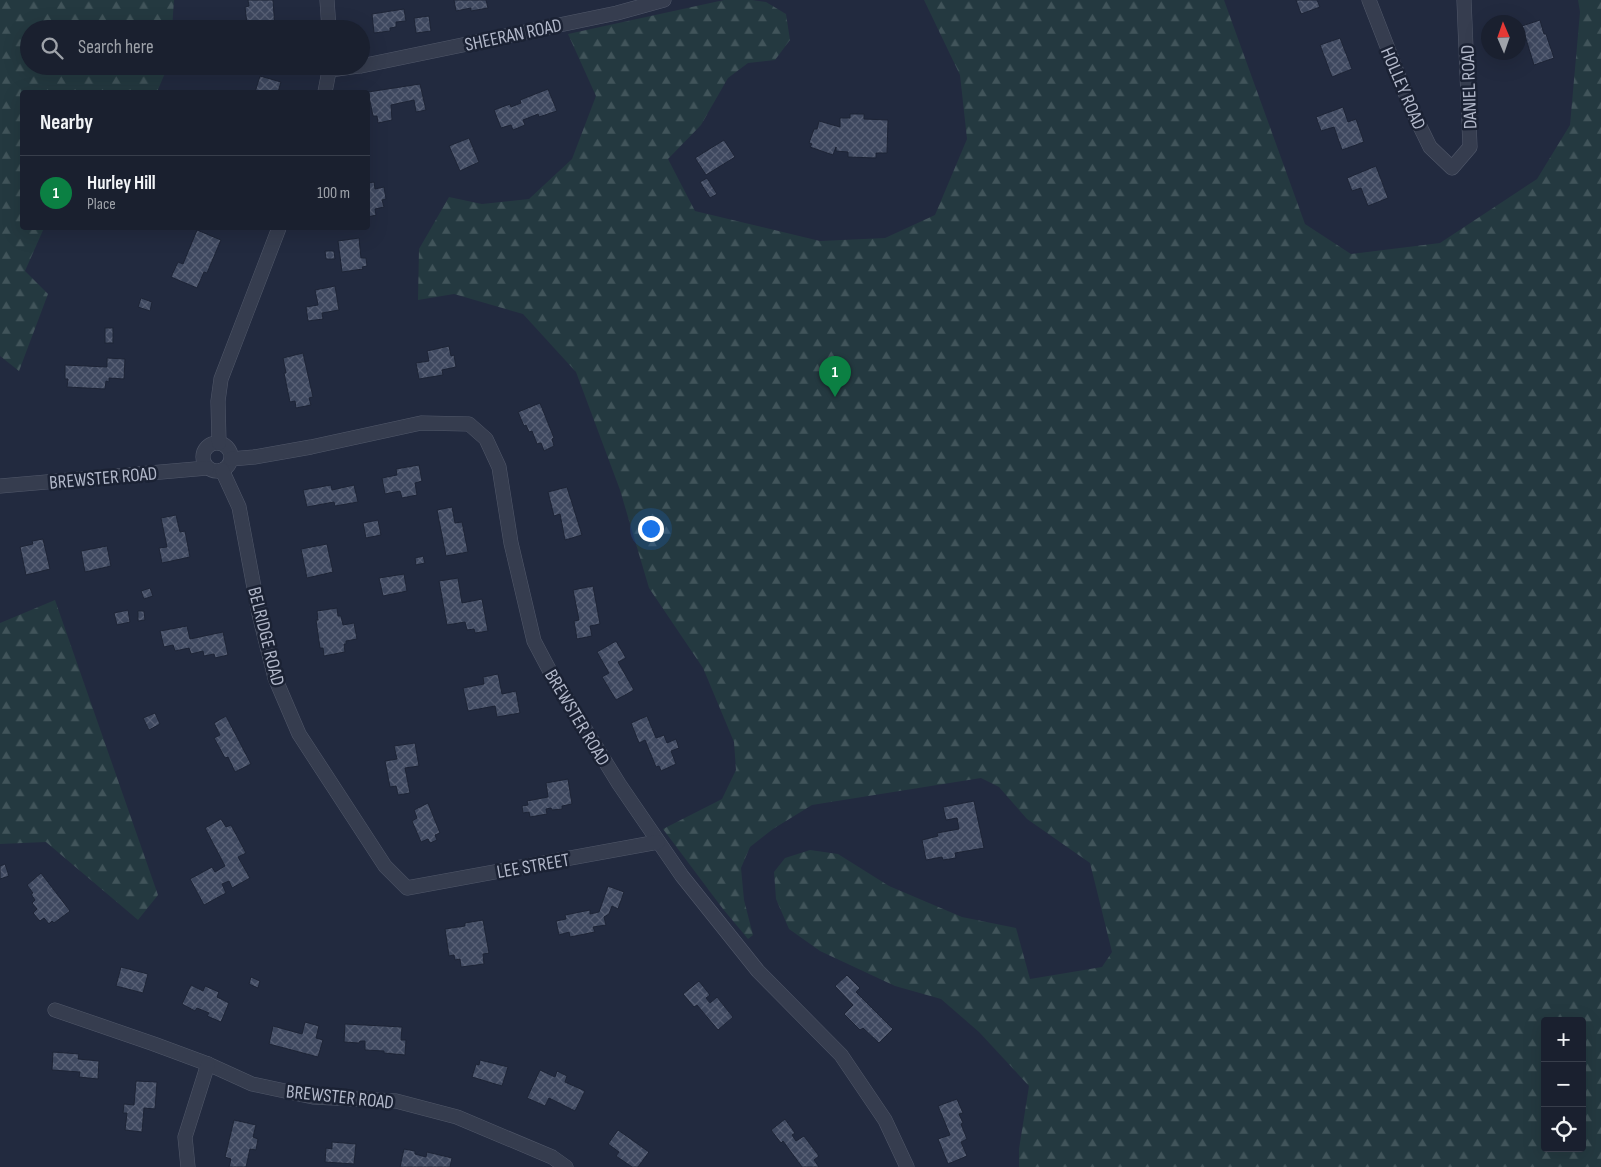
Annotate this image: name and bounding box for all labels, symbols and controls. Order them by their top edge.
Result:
street label: SHEERAN ROAD [463,14,564,57]
north arrow [1481,15,1526,60]
search box [20,20,370,75]
icon: search [38,34,66,62]
text: Search here [78,36,154,59]
street label: HOLLEY ROAD [1375,44,1430,133]
street label: DANIEL ROAD [1457,45,1482,129]
text: Nearby [40,110,93,135]
text: Hurley Hill [87,172,156,195]
text: 1 [53,184,59,203]
text: 100 m [317,184,350,203]
text: Place [87,195,116,214]
pin: 1 [819,356,851,397]
street label: BREWSTER ROAD [48,462,158,495]
your location [638,516,664,542]
street label: BELRIDGE ROAD [242,585,289,688]
street label: BREWSTER ROAD [539,666,614,770]
street label: LEE STREET [495,849,572,884]
map controls [1541,1017,1586,1152]
button: + [1541,1017,1586,1062]
button: − [1541,1062,1586,1107]
street label: BREWSTER ROAD [285,1080,395,1115]
button: locate [1541,1107,1586,1152]

